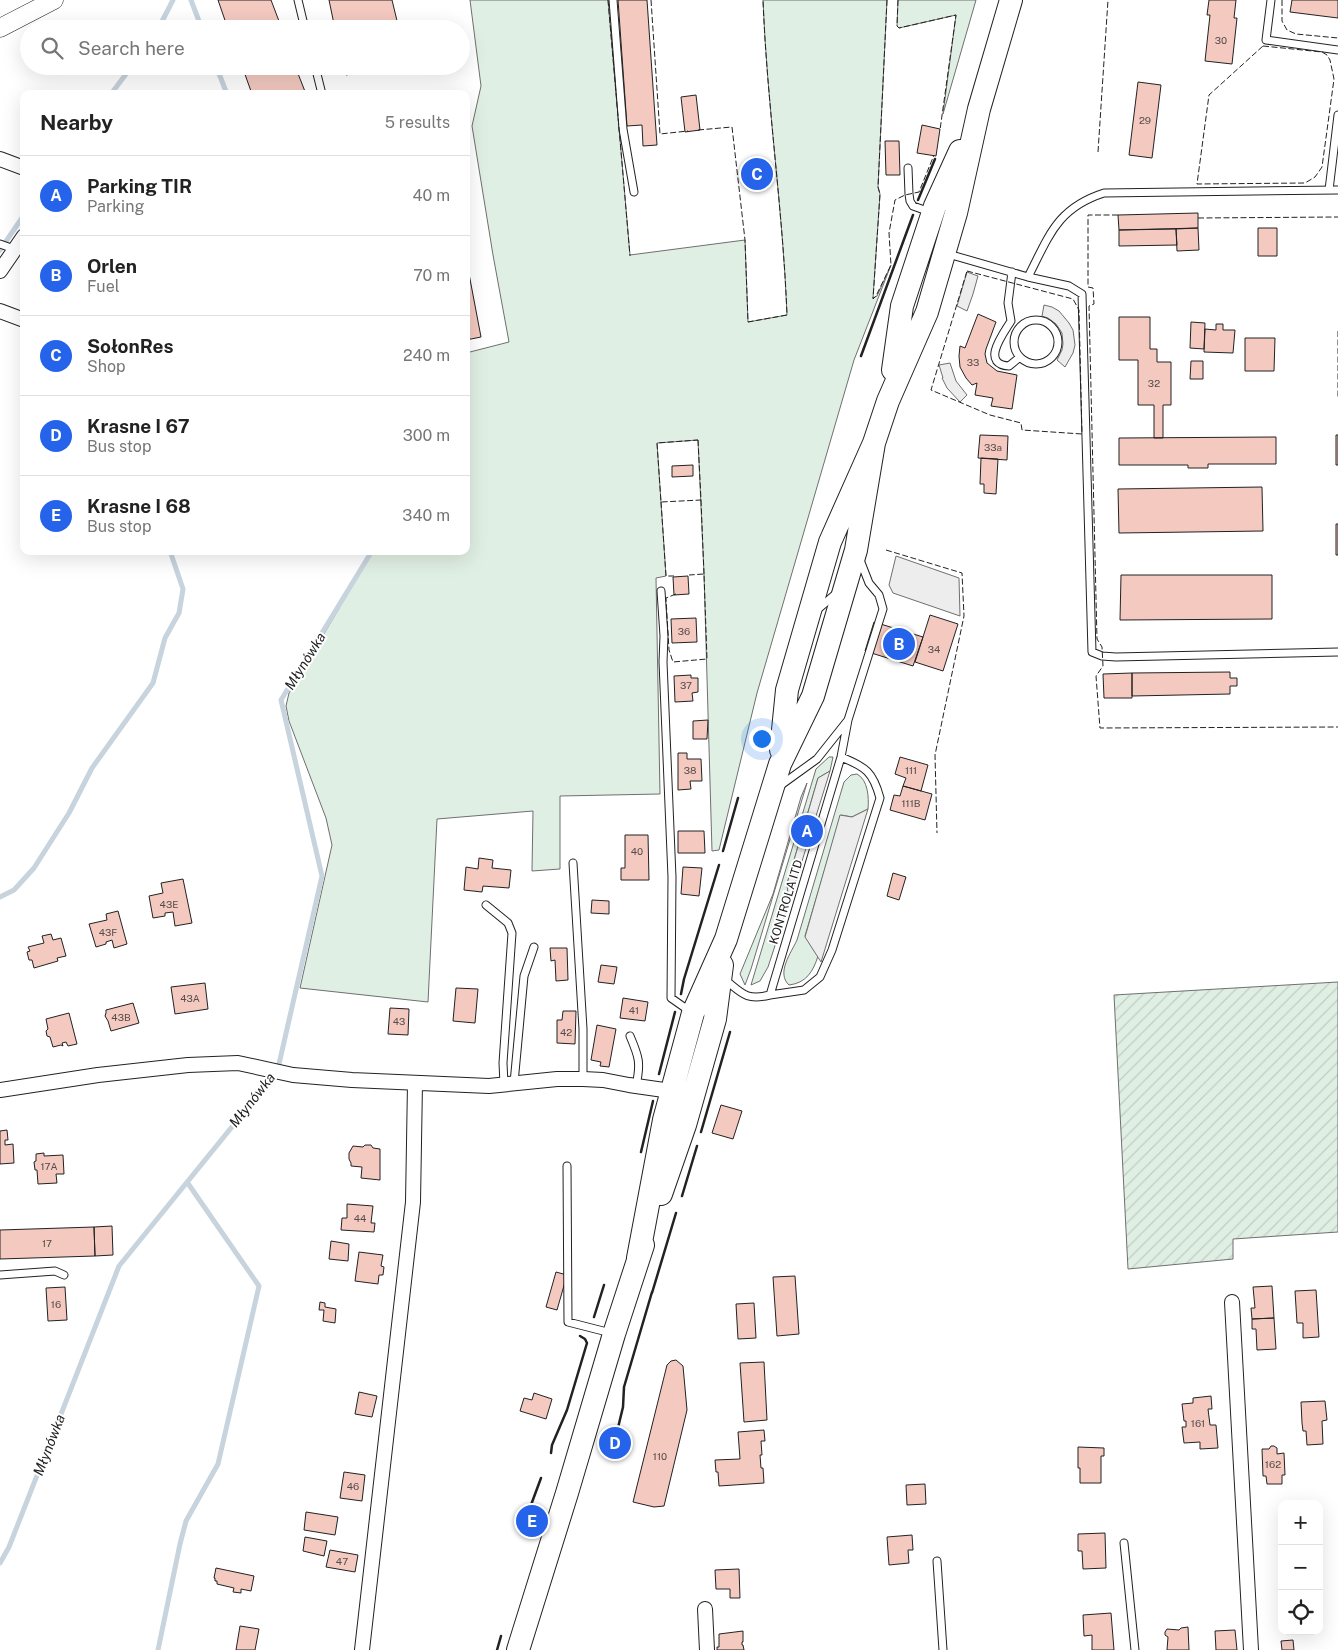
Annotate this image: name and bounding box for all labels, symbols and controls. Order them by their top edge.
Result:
search box [20,20,470,75]
icon: search [38,34,66,62]
house number: 30 [1215,34,1227,46]
text: Search here [78,37,185,59]
text: Nearby [40,110,113,135]
text: 5 results [385,113,450,132]
house number: 29 [1139,114,1151,126]
pin: C [741,155,773,193]
text: Parking TIR [87,175,192,197]
text: A [50,186,62,205]
text: 40 m [412,186,450,205]
text: Parking [87,197,144,216]
text: Orlen [87,255,137,277]
text: B [51,266,61,285]
text: 70 m [413,266,450,285]
text: Fuel [87,277,120,296]
text: SołonRes [87,335,173,357]
text: C [50,346,62,365]
text: 240 m [403,346,450,365]
house number: 33 [967,356,979,368]
text: Shop [87,357,126,376]
house number: 32 [1148,377,1160,389]
text: Krasne I 67 [87,415,190,437]
text: D [50,426,62,445]
text: 300 m [403,426,450,445]
text: Bus stop [87,437,151,456]
house number: 33a [984,441,1002,453]
text: Krasne I 68 [87,495,191,517]
text: E [51,506,61,525]
text: 340 m [402,506,450,525]
text: Bus stop [87,517,151,536]
house number: 36 [678,625,690,637]
pin: B [883,625,915,663]
water label: Młynówka [281,629,329,693]
house number: 34 [928,643,940,655]
house number: 37 [680,679,692,691]
your location [749,726,775,752]
house number: 38 [684,764,696,776]
house number: 111 [905,764,917,776]
house number: 111B [902,797,921,809]
pin: A [791,812,823,850]
house number: 40 [631,845,643,857]
street label: KONTROLA ITD [767,858,805,946]
house number: 43E [160,898,178,910]
house number: 43F [99,926,117,938]
house number: 43A [180,992,200,1004]
house number: 41 [629,1004,639,1016]
house number: 43B [111,1011,131,1023]
house number: 43 [393,1015,405,1027]
house number: 42 [560,1026,572,1038]
water label: Młynówka [226,1070,278,1130]
house number: 17A [40,1160,58,1172]
house number: 44 [354,1212,366,1224]
house number: 17 [42,1237,52,1249]
house number: 16 [51,1298,61,1310]
water label: Młynówka [30,1412,68,1478]
house number: 161 [1191,1417,1205,1429]
pin: D [599,1424,631,1462]
house number: 110 [653,1450,667,1462]
house number: 162 [1265,1458,1281,1470]
house number: 46 [347,1480,359,1492]
map controls [1278,1500,1323,1635]
button: + [1278,1500,1323,1545]
pin: E [516,1502,548,1540]
button: − [1278,1545,1323,1590]
house number: 47 [336,1555,348,1567]
button: locate [1278,1590,1323,1635]

